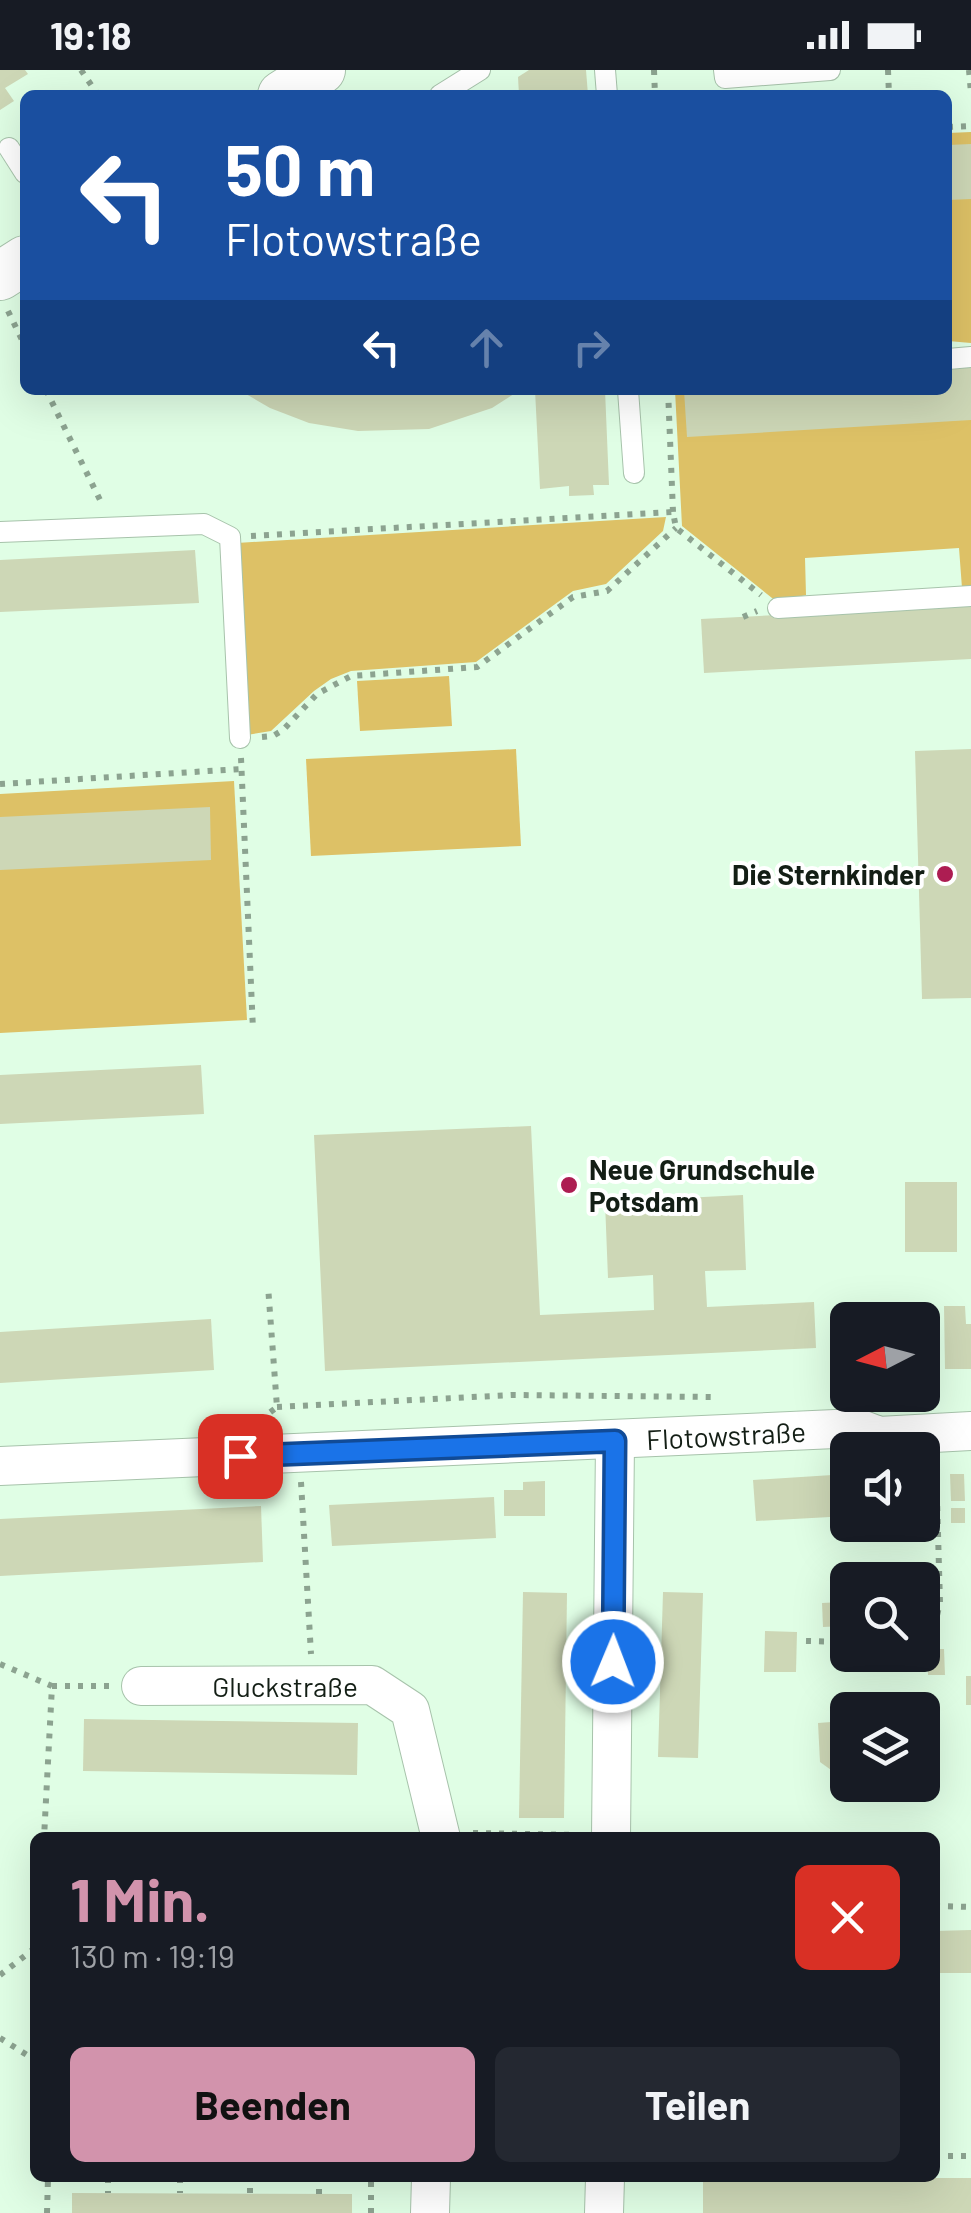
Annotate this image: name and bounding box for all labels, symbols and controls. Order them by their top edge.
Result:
text: 19:18 [50,12,131,58]
text: 50 m [225,126,375,210]
icon: left [60,130,190,260]
text: Flotowstraße [225,211,482,265]
icon: left [354,320,409,375]
icon: ahead [459,320,514,375]
icon: right [564,320,619,375]
place label: Die Sternkinder [732,857,925,891]
marker: Die Sternkinder [934,863,956,885]
place label: Neue Grundschule Potsdam [589,1152,815,1218]
marker: Neue Grundschule Potsdam [558,1174,580,1196]
north arrow [830,1302,940,1412]
map controls [830,1302,940,1802]
pin [198,1414,283,1499]
street label: Flotowstraße [645,1414,807,1456]
icon: arrive [213,1429,268,1484]
button: sound [830,1432,940,1542]
button: search [830,1562,940,1672]
position arrow [561,1610,665,1714]
street label: Gluckstraße [212,1669,358,1703]
button: layers [830,1692,940,1802]
text: 1 Min. [70,1862,210,1934]
button: close [795,1865,900,1970]
text: 130 m · 19:19 [70,1936,235,1974]
button: Beenden [70,2047,475,2162]
button: Teilen [495,2047,900,2162]

